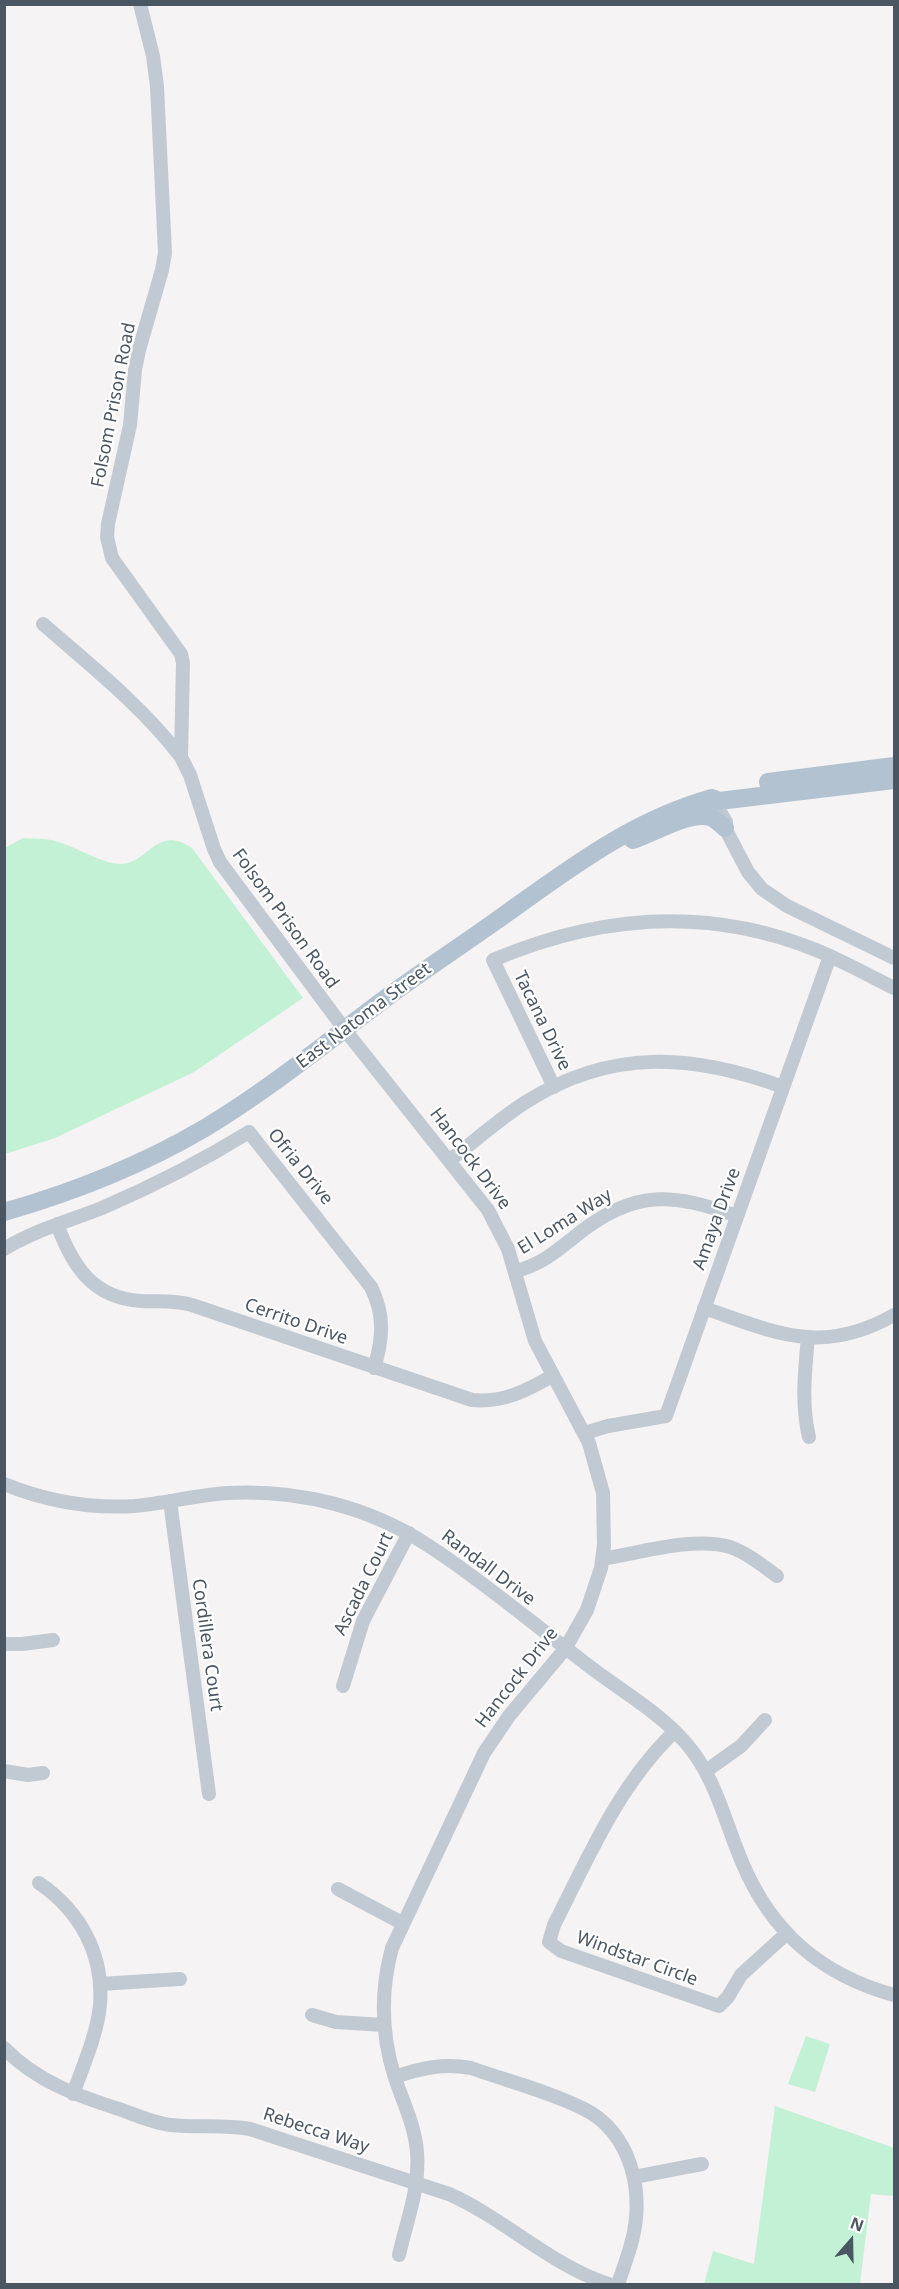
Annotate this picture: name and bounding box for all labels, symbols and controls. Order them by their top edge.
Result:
street label: Folsom Prison Road [87,321,141,489]
street label: Folsom Prison Road [227,845,343,993]
street label: East Natoma Street [292,958,436,1074]
street label: Tacana Drive [509,968,575,1074]
street label: Hancock Drive [425,1104,515,1214]
street label: Ofria Drive [263,1125,337,1209]
street label: Amaya Drive [689,1165,745,1273]
street label: El Loma Way [514,1185,616,1259]
street label: Cerrito Drive [242,1294,350,1350]
street label: Randall Drive [437,1526,539,1610]
street label: Ascada Court [330,1529,398,1639]
street label: Cordillera Court [187,1577,227,1713]
street label: Hancock Drive [471,1623,563,1733]
street label: Windstar Circle [573,1927,701,1991]
street label: Rebecca Way [260,2104,372,2158]
north arrow [821,2211,881,2271]
text: N [847,2212,867,2237]

